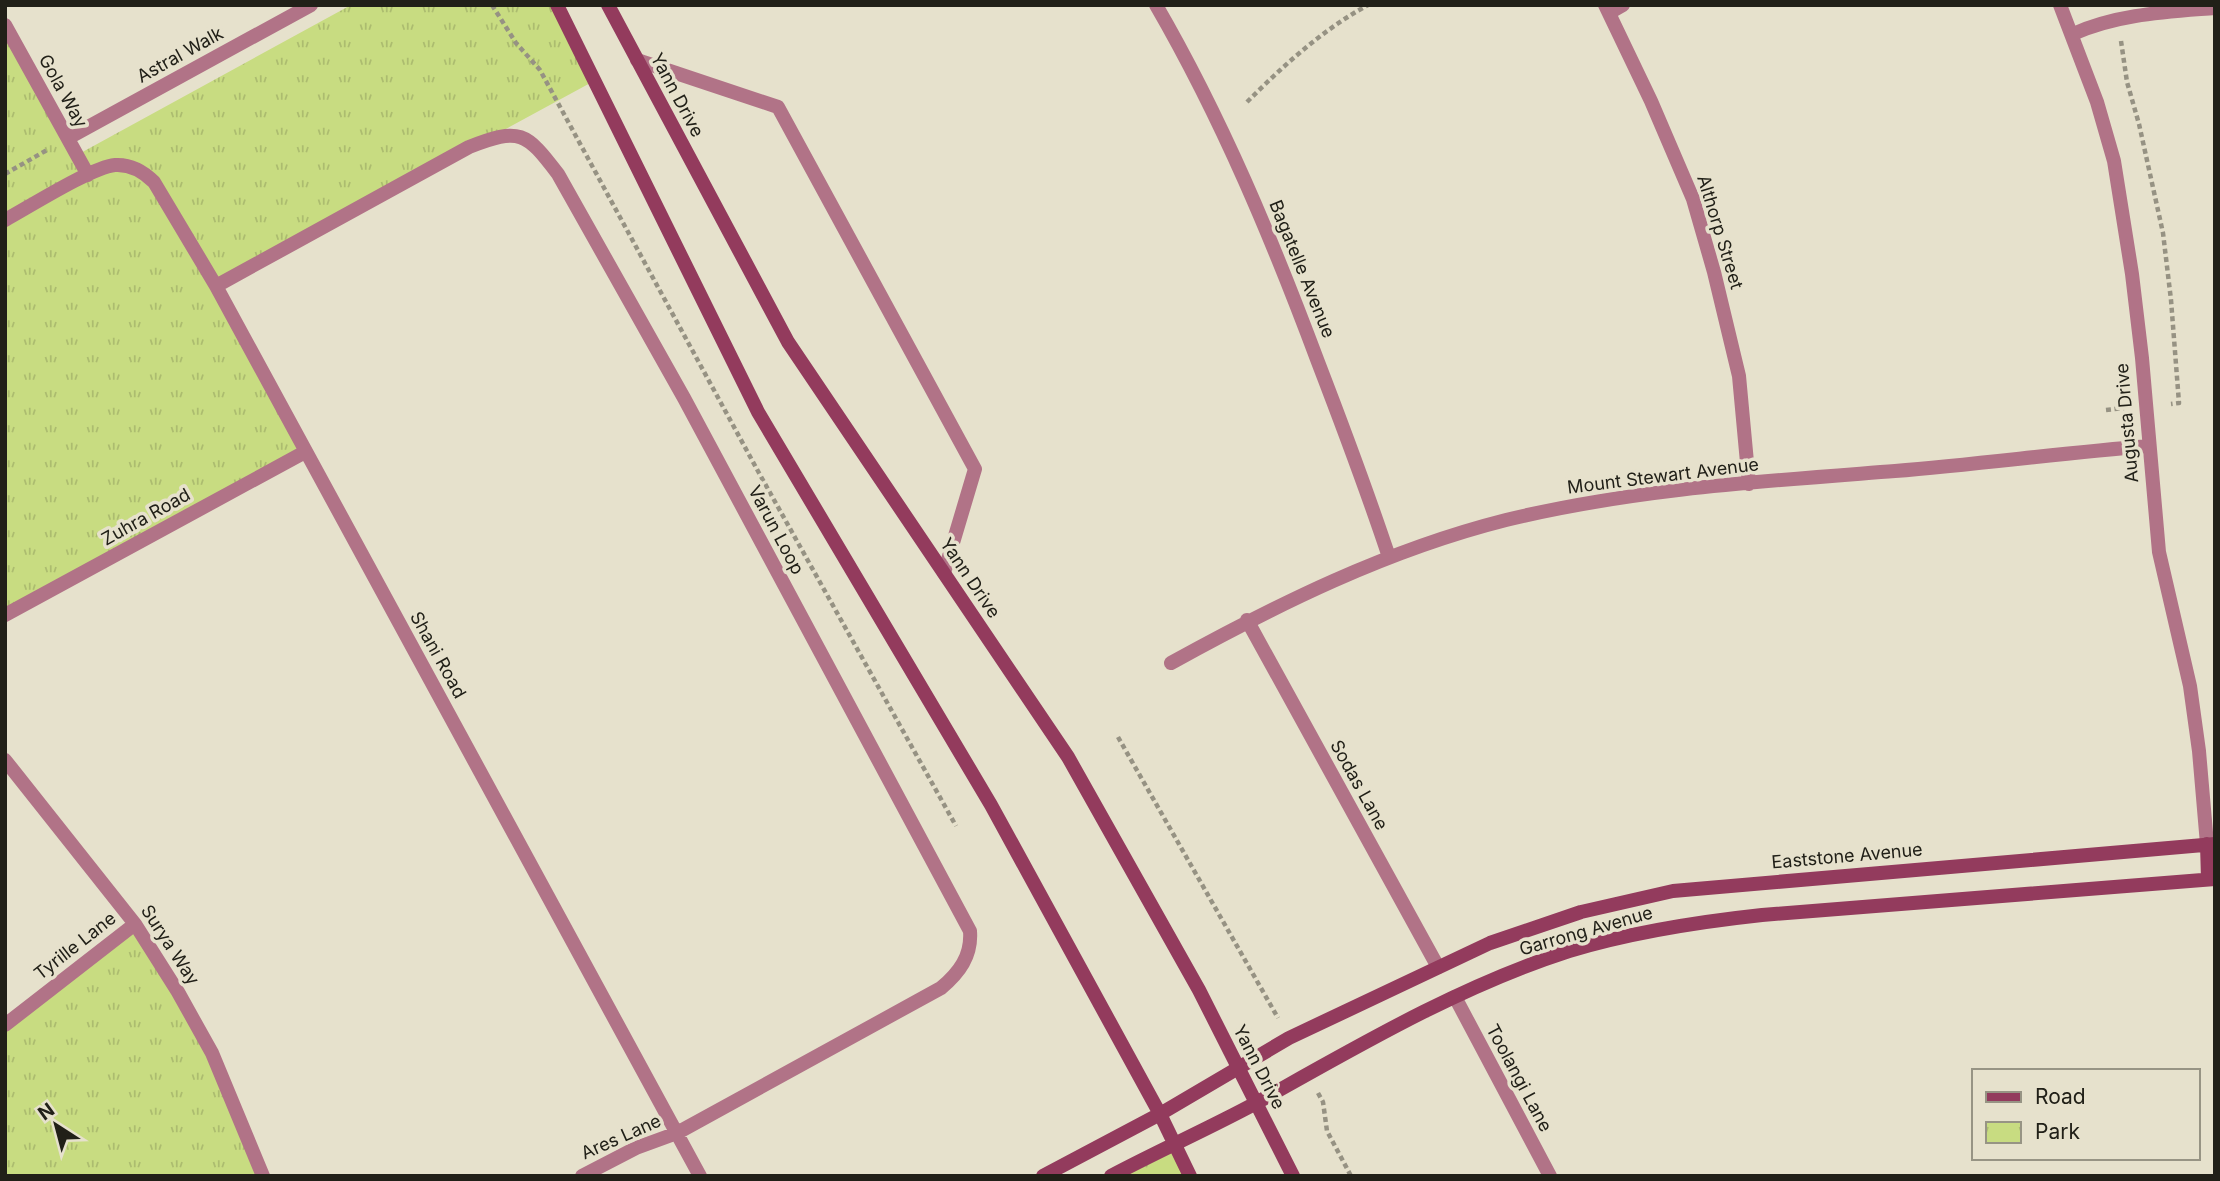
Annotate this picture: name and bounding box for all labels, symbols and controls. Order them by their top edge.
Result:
street label: Astral Walk [133,22,227,87]
street label: Yann Drive [647,49,708,140]
street label: Gola Way [35,50,92,131]
street label: Althorp Street [1693,172,1748,292]
street label: Bagatelle Avenue [1265,197,1340,341]
street label: Augusta Drive [2111,362,2142,484]
street label: Mount Stewart Avenue [1566,453,1760,498]
street label: Varun Loop [744,482,809,578]
street label: Zuhra Road [98,484,194,549]
street label: Yann Drive [936,534,1005,622]
street label: Shani Road [406,608,471,702]
street label: Sodas Lane [1326,736,1393,833]
street label: Eaststone Avenue [1771,838,1923,873]
street label: Surya Way [137,901,204,989]
street label: Garrong Avenue [1517,901,1655,960]
street label: Tyrille Lane [30,907,120,984]
street label: Toolangi Lane [1482,1020,1557,1135]
street label: Yann Drive [1229,1021,1290,1113]
legend [1972,1069,2199,1160]
text: Road [2035,1084,2086,1109]
north arrow [21,1090,91,1160]
text: N [34,1098,59,1125]
street label: Ares Lane [578,1110,664,1163]
text: Park [2035,1119,2080,1144]

